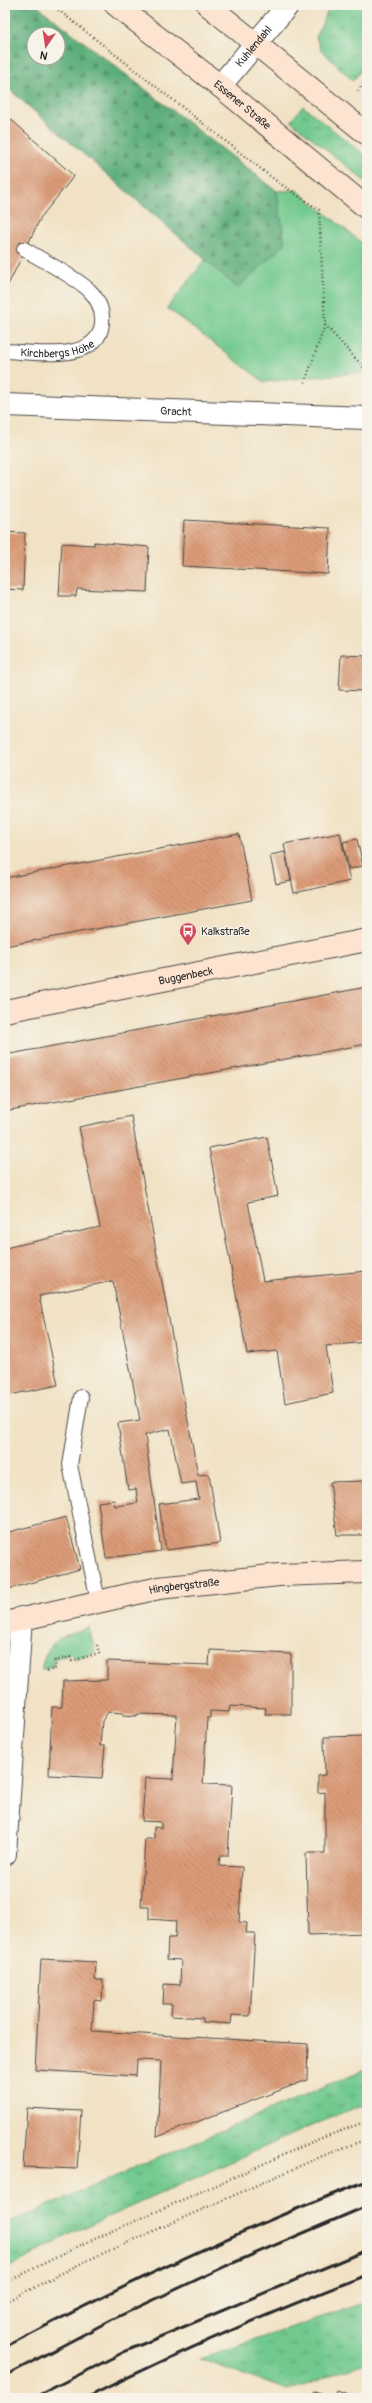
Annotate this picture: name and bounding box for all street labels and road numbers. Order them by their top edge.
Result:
street label: Kuhlendahl [232,23,274,69]
street label: Essener Straße [211,77,274,132]
street label: Kirchbergs Höhe [20,337,97,360]
street label: Gracht [160,404,192,418]
street label: Buggenbeck [157,964,214,987]
street label: Hingbergstraße [147,1575,220,1597]

